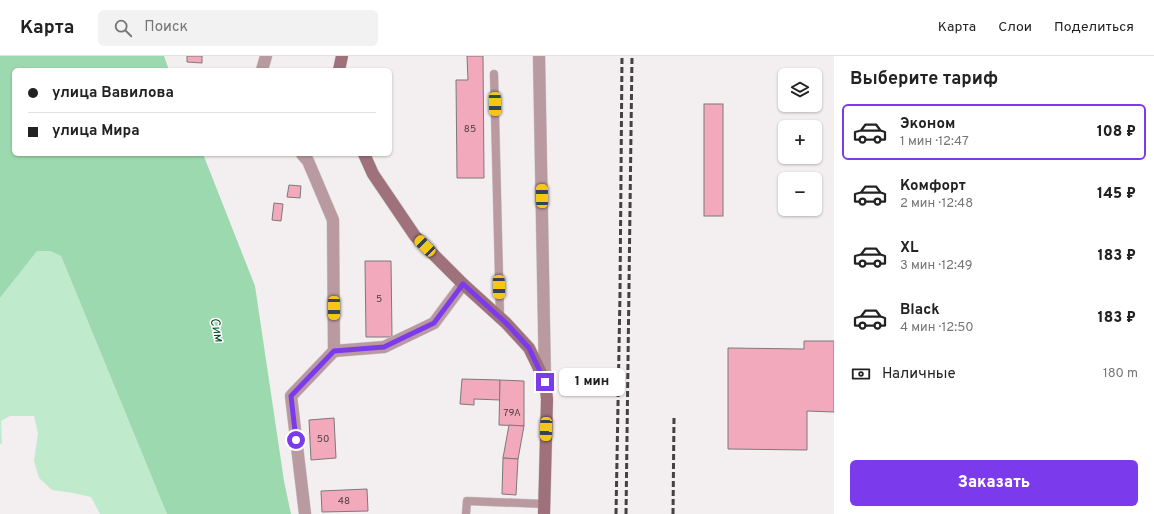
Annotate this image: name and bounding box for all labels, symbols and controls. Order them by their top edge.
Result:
search box [98,10,378,46]
text: Карта [20,16,74,40]
icon: search [112,17,134,39]
text: Поиск [144,18,188,37]
text: Карта [938,19,976,36]
text: Слои [998,19,1032,36]
text: Поделиться [1054,19,1134,36]
map controls [778,68,822,216]
button: layers [778,68,822,112]
text: Выберите тариф [850,68,998,91]
text: улица Вавилова [52,84,174,103]
car [489,92,501,116]
icon: car [852,114,888,150]
text: Эконом [900,115,955,134]
button: + [778,120,822,164]
text: улица Мира [52,122,140,141]
house number: 85 [464,123,476,136]
text: 108 ₽ [1097,123,1136,142]
text: 1 мин · 12:47 [900,134,969,150]
button: − [778,172,822,216]
icon: car [852,176,888,212]
text: Комфорт [900,177,966,196]
car [536,184,548,208]
text: 145 ₽ [1097,185,1136,204]
text: 2 мин · 12:48 [900,196,973,212]
car [412,233,438,259]
icon: car [852,238,888,274]
text: XL [900,239,918,258]
text: 183 ₽ [1098,247,1136,266]
text: 3 мин · 12:49 [900,258,973,274]
car [493,275,505,299]
house number: 5 [376,293,382,306]
car [328,296,340,320]
icon: car [852,300,888,336]
text: Black [900,301,940,320]
text: 183 ₽ [1098,309,1136,328]
water label: Сим [205,316,227,344]
text: 4 мин · 12:50 [900,320,974,336]
icon: cash [850,363,872,385]
text: Наличные [882,365,956,384]
text: 180 m [1103,366,1138,382]
callout: 1 мин [559,368,625,396]
route end [536,373,554,391]
text: 1 мин [575,374,609,390]
house number: 79А [503,407,521,420]
car [540,417,552,441]
route start [287,431,305,449]
house number: 50 [317,433,329,446]
button: Заказать [850,460,1138,506]
house number: 48 [338,495,350,508]

